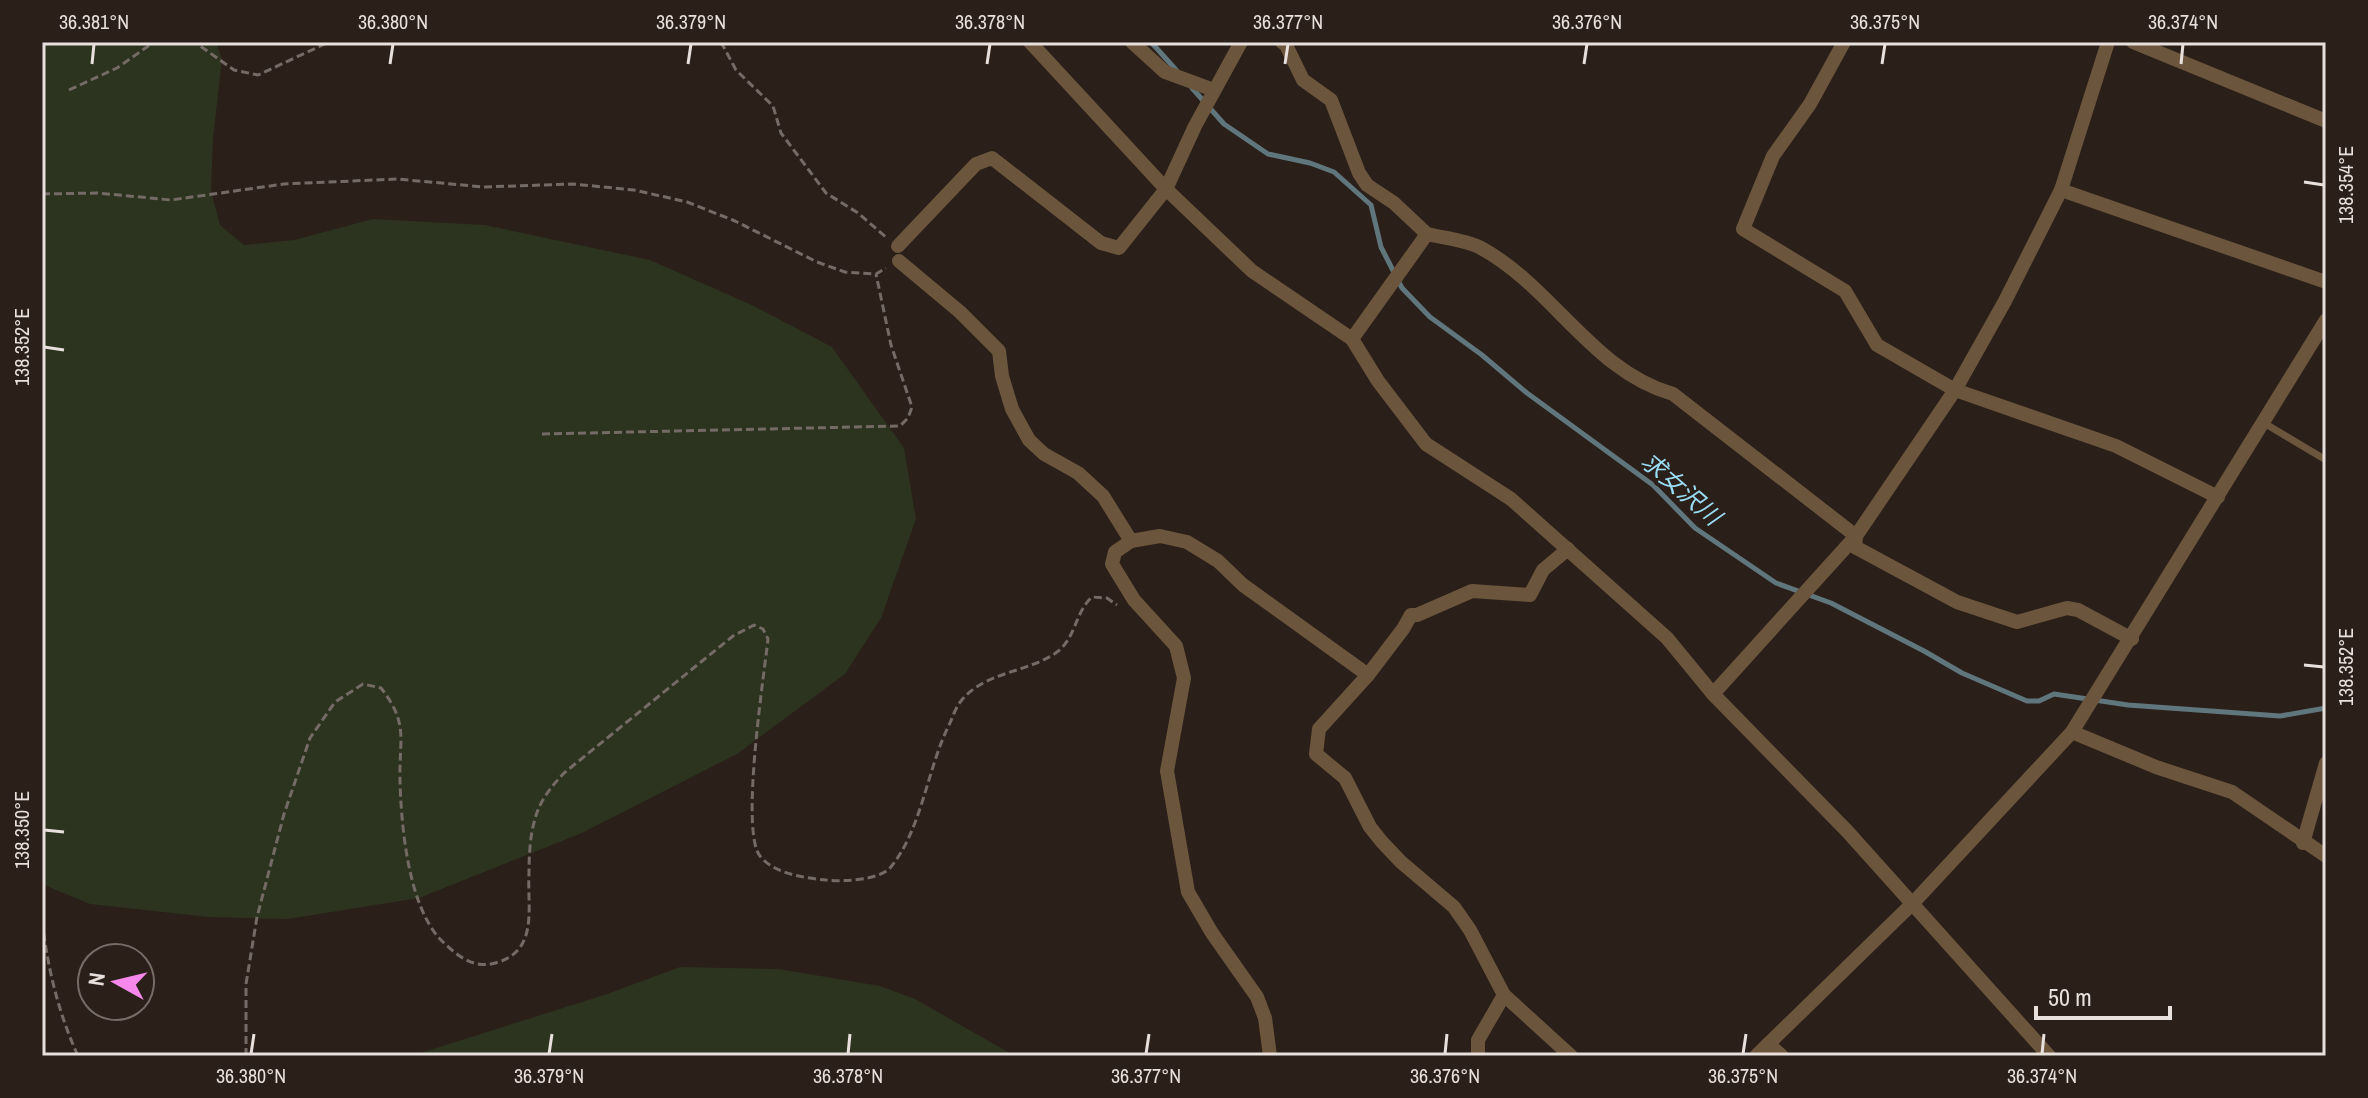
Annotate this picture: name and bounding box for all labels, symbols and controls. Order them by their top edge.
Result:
text: 36.381°N [59,8,129,35]
text: 36.380°N [358,8,428,35]
text: 36.379°N [656,8,726,35]
text: 36.378°N [955,8,1025,35]
text: 36.377°N [1253,8,1323,35]
text: 36.376°N [1552,8,1622,35]
text: 36.375°N [1850,8,1920,35]
text: 36.374°N [2148,8,2218,35]
text: 138.354°E [2332,146,2359,224]
text: 138.352°E [8,308,35,386]
water label: 求女沢川 [1635,445,1731,534]
text: 138.352°E [2332,628,2359,706]
text: 138.350°E [8,791,35,869]
north arrow [76,942,156,1022]
scale bar [2036,970,2170,1020]
text: N [80,971,112,988]
text: 50 m [2048,981,2092,1013]
text: 36.380°N [216,1062,286,1089]
text: 36.379°N [514,1062,584,1089]
text: 36.378°N [813,1062,883,1089]
text: 36.377°N [1111,1062,1181,1089]
text: 36.376°N [1410,1062,1480,1089]
text: 36.375°N [1708,1062,1778,1089]
text: 36.374°N [2007,1062,2077,1089]

